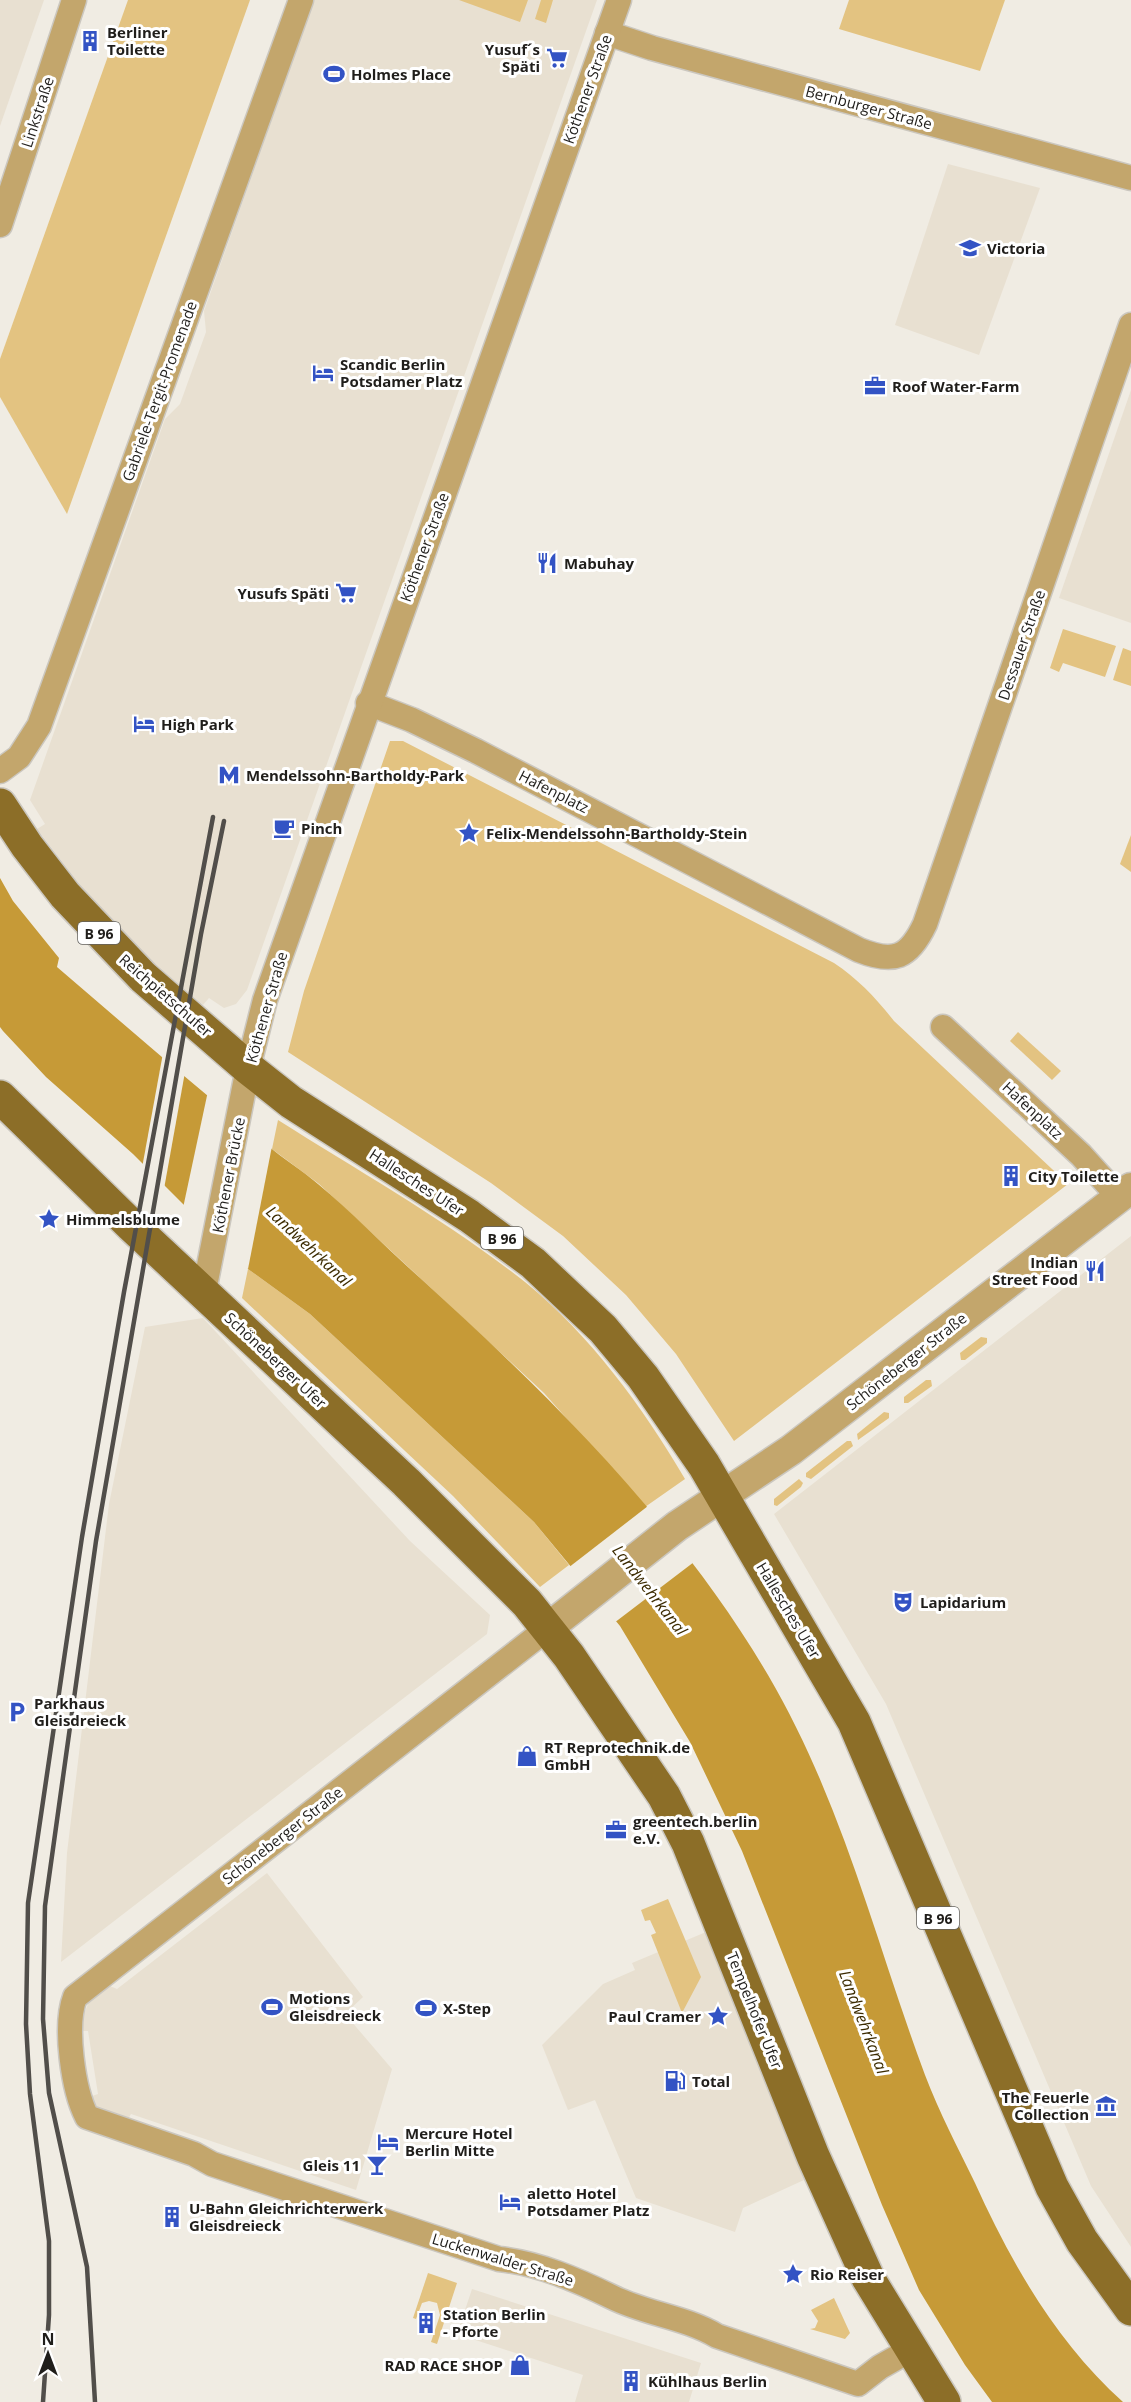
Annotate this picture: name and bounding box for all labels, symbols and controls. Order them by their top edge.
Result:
place label: Berliner Toilette [107,22,168,59]
building icon: Berliner Toilette [78,29,102,53]
street label: Köthener Straße [558,32,616,146]
place label: Yusuf´s Späti [485,39,540,76]
supermarket icon: Yusuf´s Späti [545,46,569,70]
sports icon: Holmes Place [322,62,346,86]
place label: Holmes Place [351,64,451,84]
street label: Linkstraße [16,74,58,150]
street label: Bernburger Straße [803,80,935,134]
school or university icon: Victoria [958,236,982,260]
place label: Victoria [987,238,1045,258]
street label: Gabriele-Tergit-Promenade [117,298,201,484]
place label: Scandic Berlin Potsdamer Platz [340,354,462,391]
hotel icon: Scandic Berlin Potsdamer Platz [311,361,335,385]
office icon: Roof Water-Farm [863,374,887,398]
place label: Roof Water-Farm [892,376,1020,396]
street label: Köthener Straße [395,490,453,604]
restaurant icon: Mabuhay [535,551,559,575]
place label: Mabuhay [564,553,634,573]
supermarket icon: Yusufs Späti [334,581,358,605]
place label: Yusufs Späti [237,583,329,603]
street label: Dessauer Straße [993,587,1049,703]
hotel icon: High Park [132,712,156,736]
place label: High Park [161,714,235,734]
metro station icon: Mendelssohn-Bartholdy-Park [217,763,241,787]
place label: Mendelssohn-Bartholdy-Park [246,765,465,785]
street label: Hafenplatz [516,765,592,817]
cafe icon: Pinch [272,816,296,840]
place label: Pinch [301,818,342,838]
place icon: Felix-Mendelssohn-Bartholdy-Stein [457,821,481,845]
place label: Felix-Mendelssohn-Bartholdy-Stein [486,823,747,843]
road number: B 96 [78,922,120,944]
street label: Reichpietschufer [115,949,217,1041]
street label: Köthener Straße [241,949,291,1065]
street label: Hafenplatz [998,1077,1068,1143]
street label: Köthener Brücke [207,1115,249,1235]
street label: Hallesches Ufer [366,1144,468,1220]
building icon: City Toilette [999,1164,1023,1188]
place label: City Toilette [1028,1166,1119,1186]
water label: Landwehrkanal [262,1201,357,1292]
place icon: Himmelsblume [37,1207,61,1231]
place label: Himmelsblume [66,1209,180,1229]
road number: B 96 [481,1227,523,1249]
place label: Indian Street Food [992,1252,1078,1289]
restaurant icon: Indian Street Food [1083,1259,1107,1283]
street label: Schöneberger Ufer [221,1308,331,1412]
street label: Schöneberger Straße [842,1308,970,1414]
water label: Landwehrkanal [608,1540,693,1641]
street label: Hallesches Ufer [752,1558,826,1662]
theatre icon: Lapidarium [891,1590,915,1614]
place label: Lapidarium [920,1592,1006,1612]
place label: Parkhaus Gleisdreieck [34,1693,127,1730]
parking icon: Parkhaus Gleisdreieck [5,1700,29,1724]
place label: RT Reprotechnik.de GmbH [544,1737,690,1774]
shop icon: RT Reprotechnik.de GmbH [515,1744,539,1768]
street label: Schöneberger Straße [218,1782,346,1888]
place label: greentech.berlin e.V. [633,1811,757,1848]
office icon: greentech.berlin e.V. [604,1818,628,1842]
road number: B 96 [917,1907,959,1929]
street label: Tempelhofer Ufer [722,1949,788,2071]
water label: Landwehrkanal [834,1967,894,2078]
place label: Motions Gleisdreieck [289,1988,382,2025]
sports icon: Motions Gleisdreieck [260,1995,284,2019]
sports icon: X-Step [414,1996,438,2020]
place label: X-Step [443,1998,491,2018]
place icon: Paul Cramer [706,2004,730,2028]
place label: Paul Cramer [608,2006,701,2026]
fuel station icon: Total [663,2069,687,2093]
place label: Total [692,2071,730,2091]
place label: The Feuerle Collection [1002,2087,1089,2124]
museum icon: The Feuerle Collection [1094,2094,1118,2118]
place label: Mercure Hotel Berlin Mitte [405,2123,513,2160]
hotel icon: Mercure Hotel Berlin Mitte [376,2130,400,2154]
bar icon: Gleis 11 [365,2153,389,2177]
place label: Gleis 11 [303,2155,360,2175]
place label: aletto Hotel Potsdamer Platz [527,2183,649,2220]
hotel icon: aletto Hotel Potsdamer Platz [498,2190,522,2214]
place label: U-Bahn Gleichrichterwerk Gleisdreieck [189,2198,384,2235]
building icon: U-Bahn Gleichrichterwerk Gleisdreieck [160,2205,184,2229]
street label: Luckenwalder Straße [430,2228,576,2290]
place icon: Rio Reiser [781,2262,805,2286]
place label: Rio Reiser [810,2264,884,2284]
place label: Station Berlin - Pforte [443,2304,546,2341]
building icon: Station Berlin - Pforte [414,2311,438,2335]
north arrow [18,2324,78,2384]
text: N [41,2328,55,2350]
shop icon: RAD RACE SHOP [508,2353,532,2377]
place label: RAD RACE SHOP [385,2355,503,2375]
building icon: Kühlhaus Berlin [619,2369,643,2393]
place label: Kühlhaus Berlin [648,2371,767,2391]

